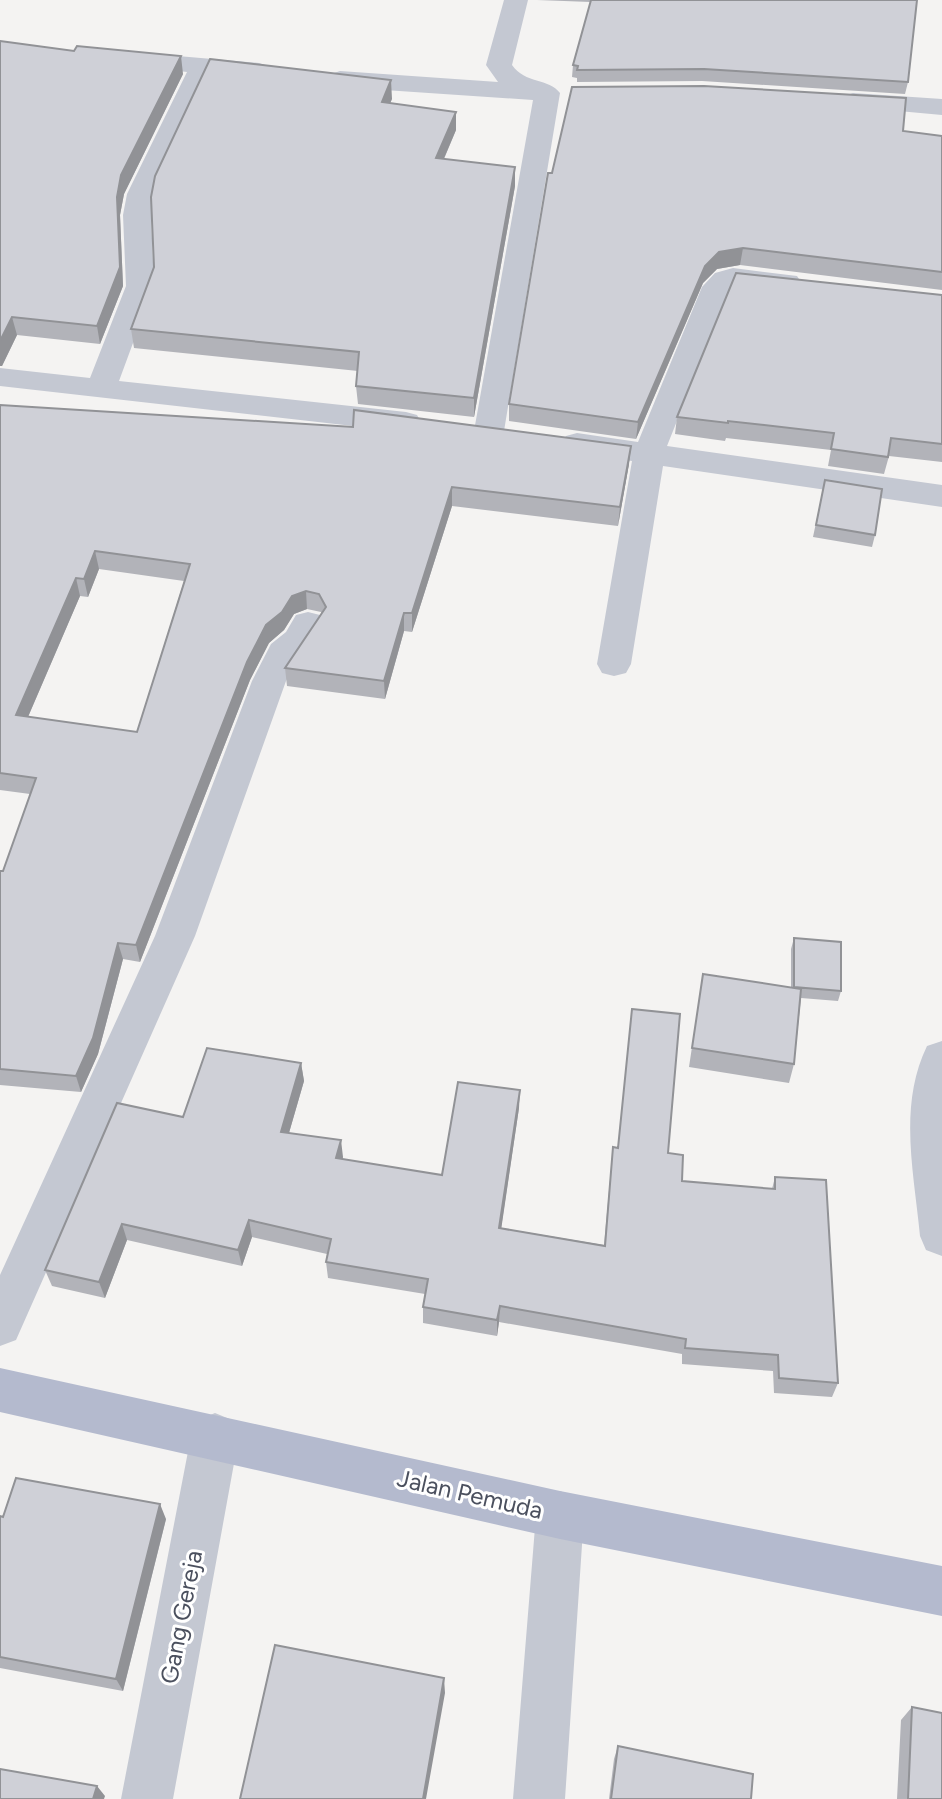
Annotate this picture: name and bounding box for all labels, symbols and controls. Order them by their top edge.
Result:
street label: Jalan Pemuda [394,1463,546,1525]
street label: Gang Gereja [154,1548,208,1686]

